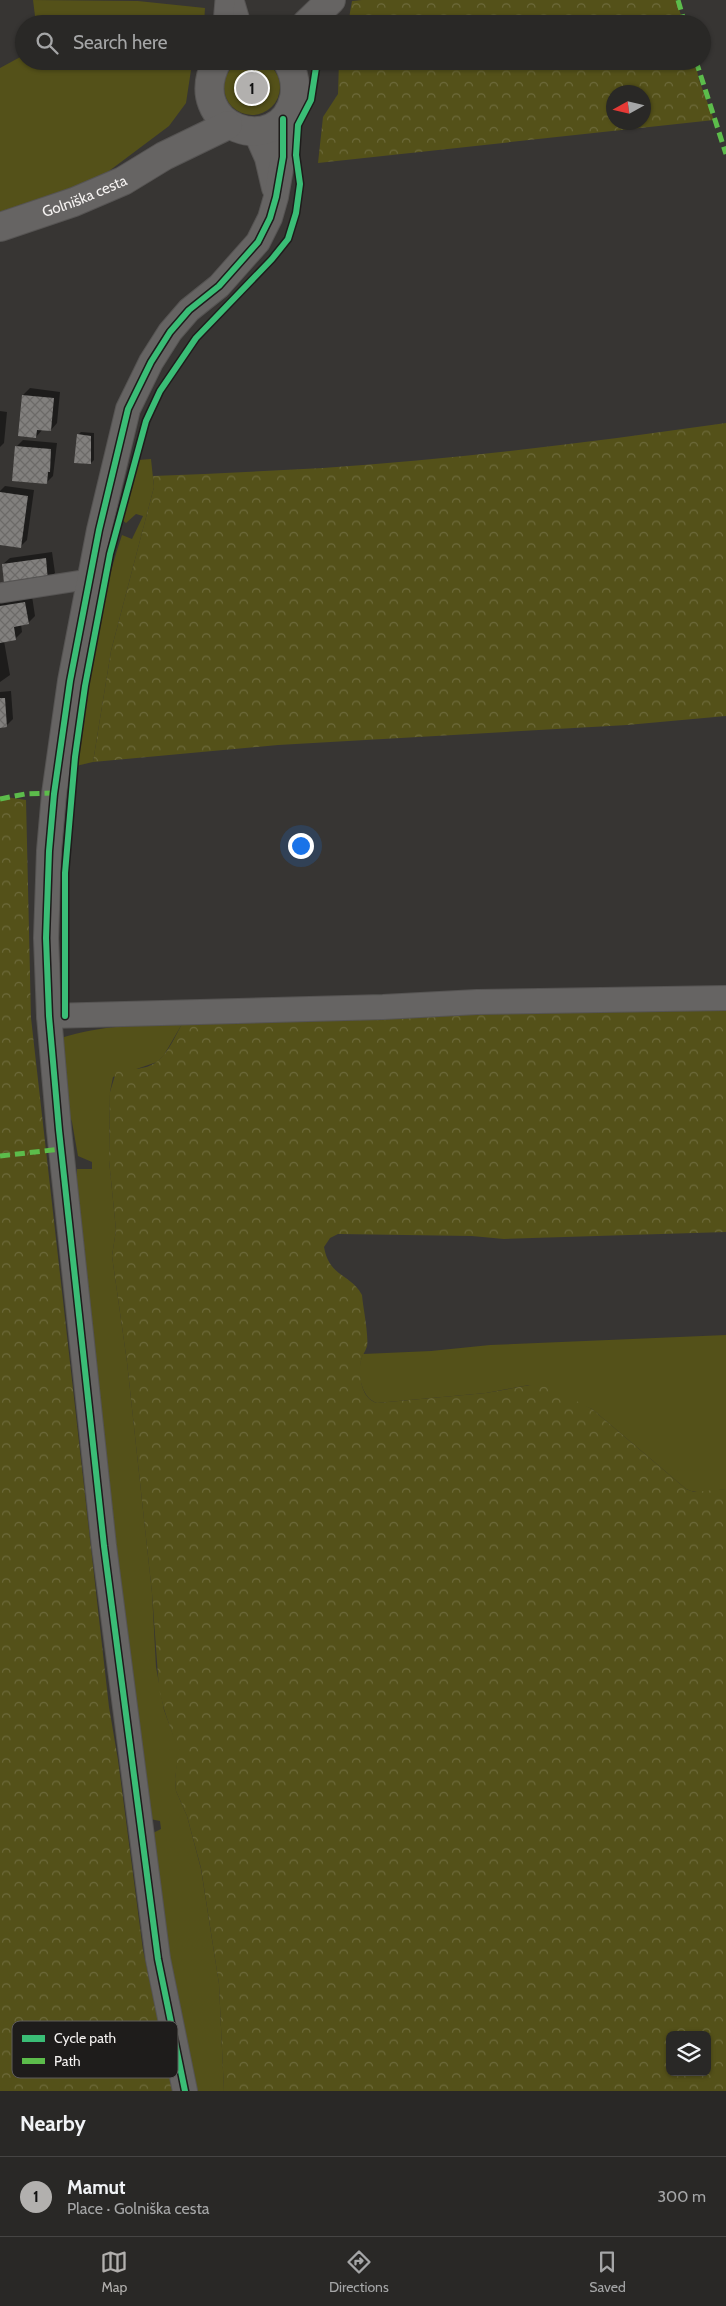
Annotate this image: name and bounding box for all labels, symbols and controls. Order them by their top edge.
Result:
search box [15,15,711,70]
icon: search [33,29,61,57]
text: Search here [73,31,167,54]
pin: 1 [236,69,268,107]
north arrow [606,85,651,130]
street label: Golniška cesta [40,171,130,221]
your location [288,833,314,859]
legend [12,2021,178,2078]
text: Cycle path [54,2029,116,2047]
map controls [666,2031,711,2076]
button: layers [666,2031,711,2076]
text: Path [54,2052,81,2070]
text: Nearby [20,2111,86,2136]
text: Mamut [67,2176,126,2199]
text: 1 [33,2187,39,2206]
text: 300 m [657,2187,706,2206]
text: Place · Golniška cesta [67,2199,210,2218]
tab: Map [100,2248,128,2296]
tab: Directions [329,2248,389,2296]
tab: Saved [589,2248,626,2296]

